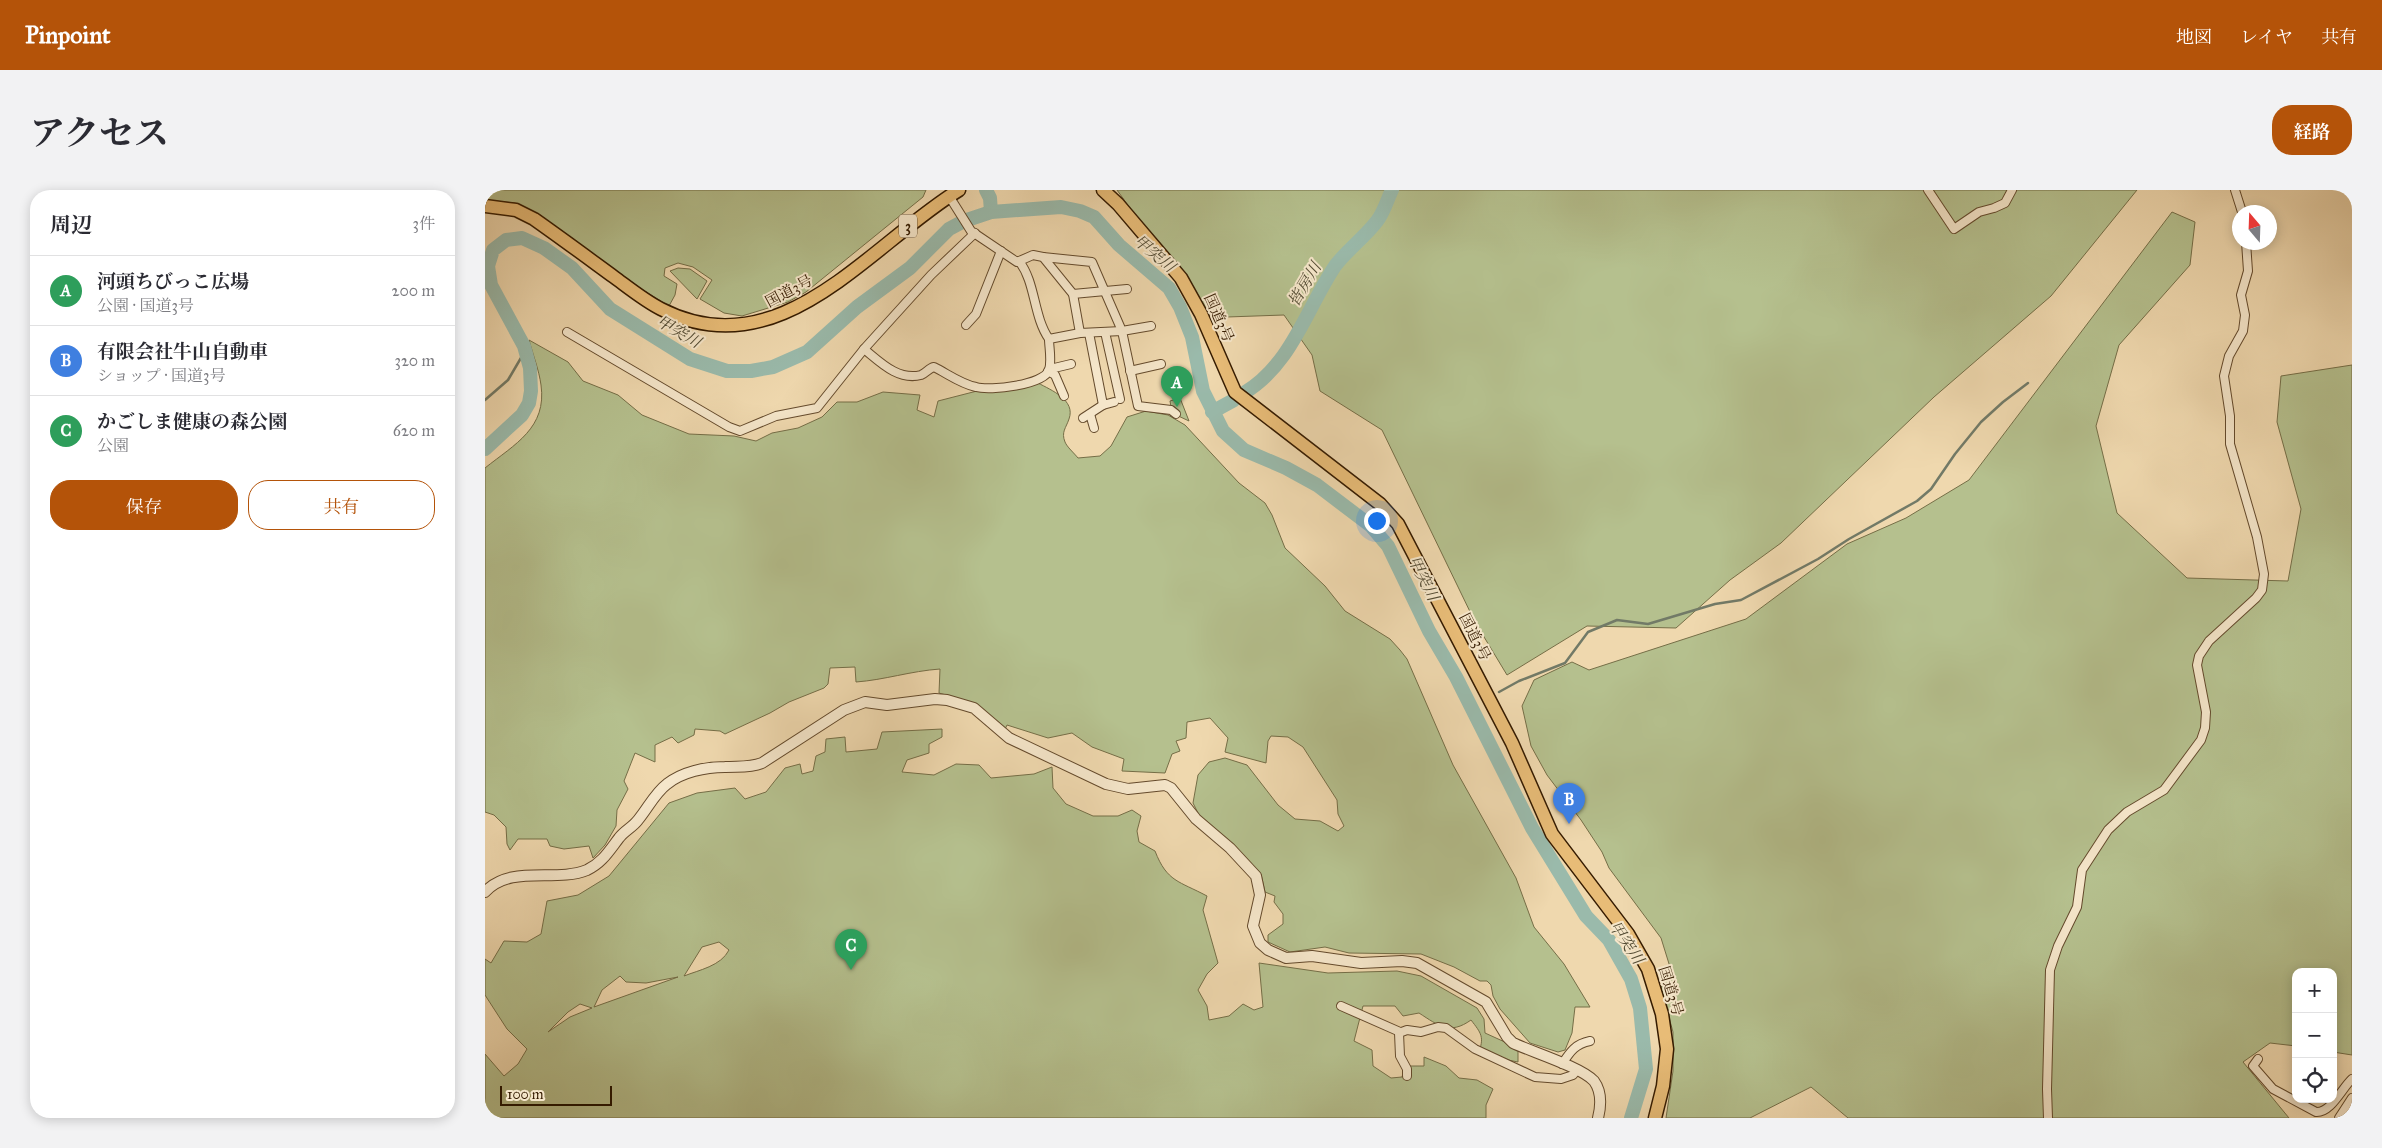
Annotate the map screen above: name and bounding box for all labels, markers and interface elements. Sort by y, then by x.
text: Pinpoint [25,20,111,50]
text: 地図 [2176,26,2212,48]
text: レイヤ [2240,26,2293,48]
text: 共有 [2321,26,2357,48]
button: 経路 [2272,105,2352,155]
text: アクセス [30,112,169,155]
north arrow [2232,205,2277,250]
text: 周辺 [50,212,92,238]
text: 3件 [413,214,435,233]
road number: 3 [899,214,917,238]
water label: 甲突川 [1130,231,1181,277]
water label: 皆房川 [1284,257,1326,310]
text: 河頭ちびっこ広場 [97,270,249,293]
street label: 国道3号 [762,271,816,311]
text: A [61,281,71,300]
text: 200 m [392,281,435,300]
street label: 国道3号 [1200,291,1238,345]
text: 公園 · 国道3号 [97,296,194,315]
water label: 甲突川 [653,311,706,353]
text: 有限会社牛山自動車 [97,340,268,363]
text: B [61,351,71,370]
text: 320 m [395,351,435,370]
text: ショップ · 国道3号 [97,366,225,385]
pin: A [1161,366,1193,407]
text: かごしま健康の森公園 [97,410,287,433]
text: C [61,421,71,440]
text: 620 m [393,421,435,440]
text: 公園 [97,436,129,455]
button: 保存 [50,480,238,530]
button: 共有 [248,480,435,530]
your location [1364,508,1390,534]
water label: 甲突川 [1404,553,1444,606]
street label: 国道3号 [1455,610,1495,664]
pin: B [1553,783,1585,824]
water label: 甲突川 [1605,917,1649,969]
pin: C [835,929,867,970]
street label: 国道3号 [1655,964,1687,1018]
map controls [2292,968,2337,1103]
button: + [2292,968,2337,1013]
button: − [2292,1013,2337,1058]
button: locate [2292,1058,2337,1103]
scale bar [500,1083,613,1106]
text: 100 m [507,1086,544,1103]

